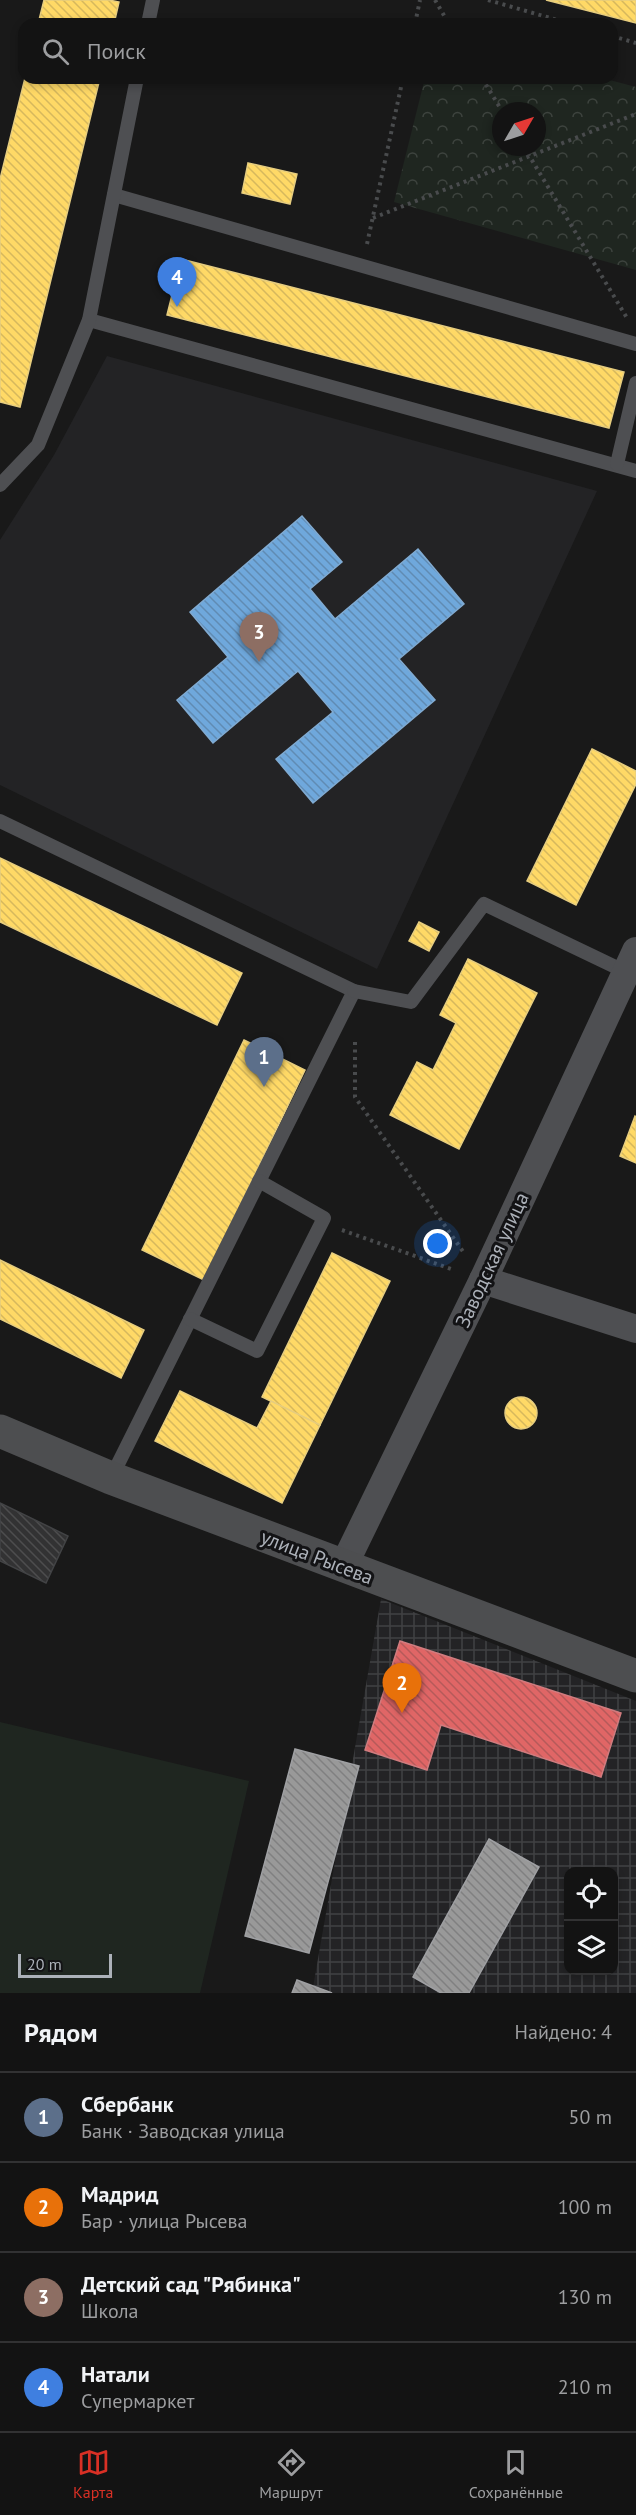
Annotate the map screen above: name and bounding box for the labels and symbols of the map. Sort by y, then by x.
north arrow [492,102,546,156]
pin: 4 [158,258,196,307]
pin: 3 [240,612,278,662]
pin: 1 [244,1038,284,1087]
street label: Заводская улица [449,1188,535,1332]
your location [423,1229,452,1258]
street label: улица Рысева [257,1524,377,1590]
pin: 2 [382,1664,422,1713]
scale bar [18,1951,112,1978]

